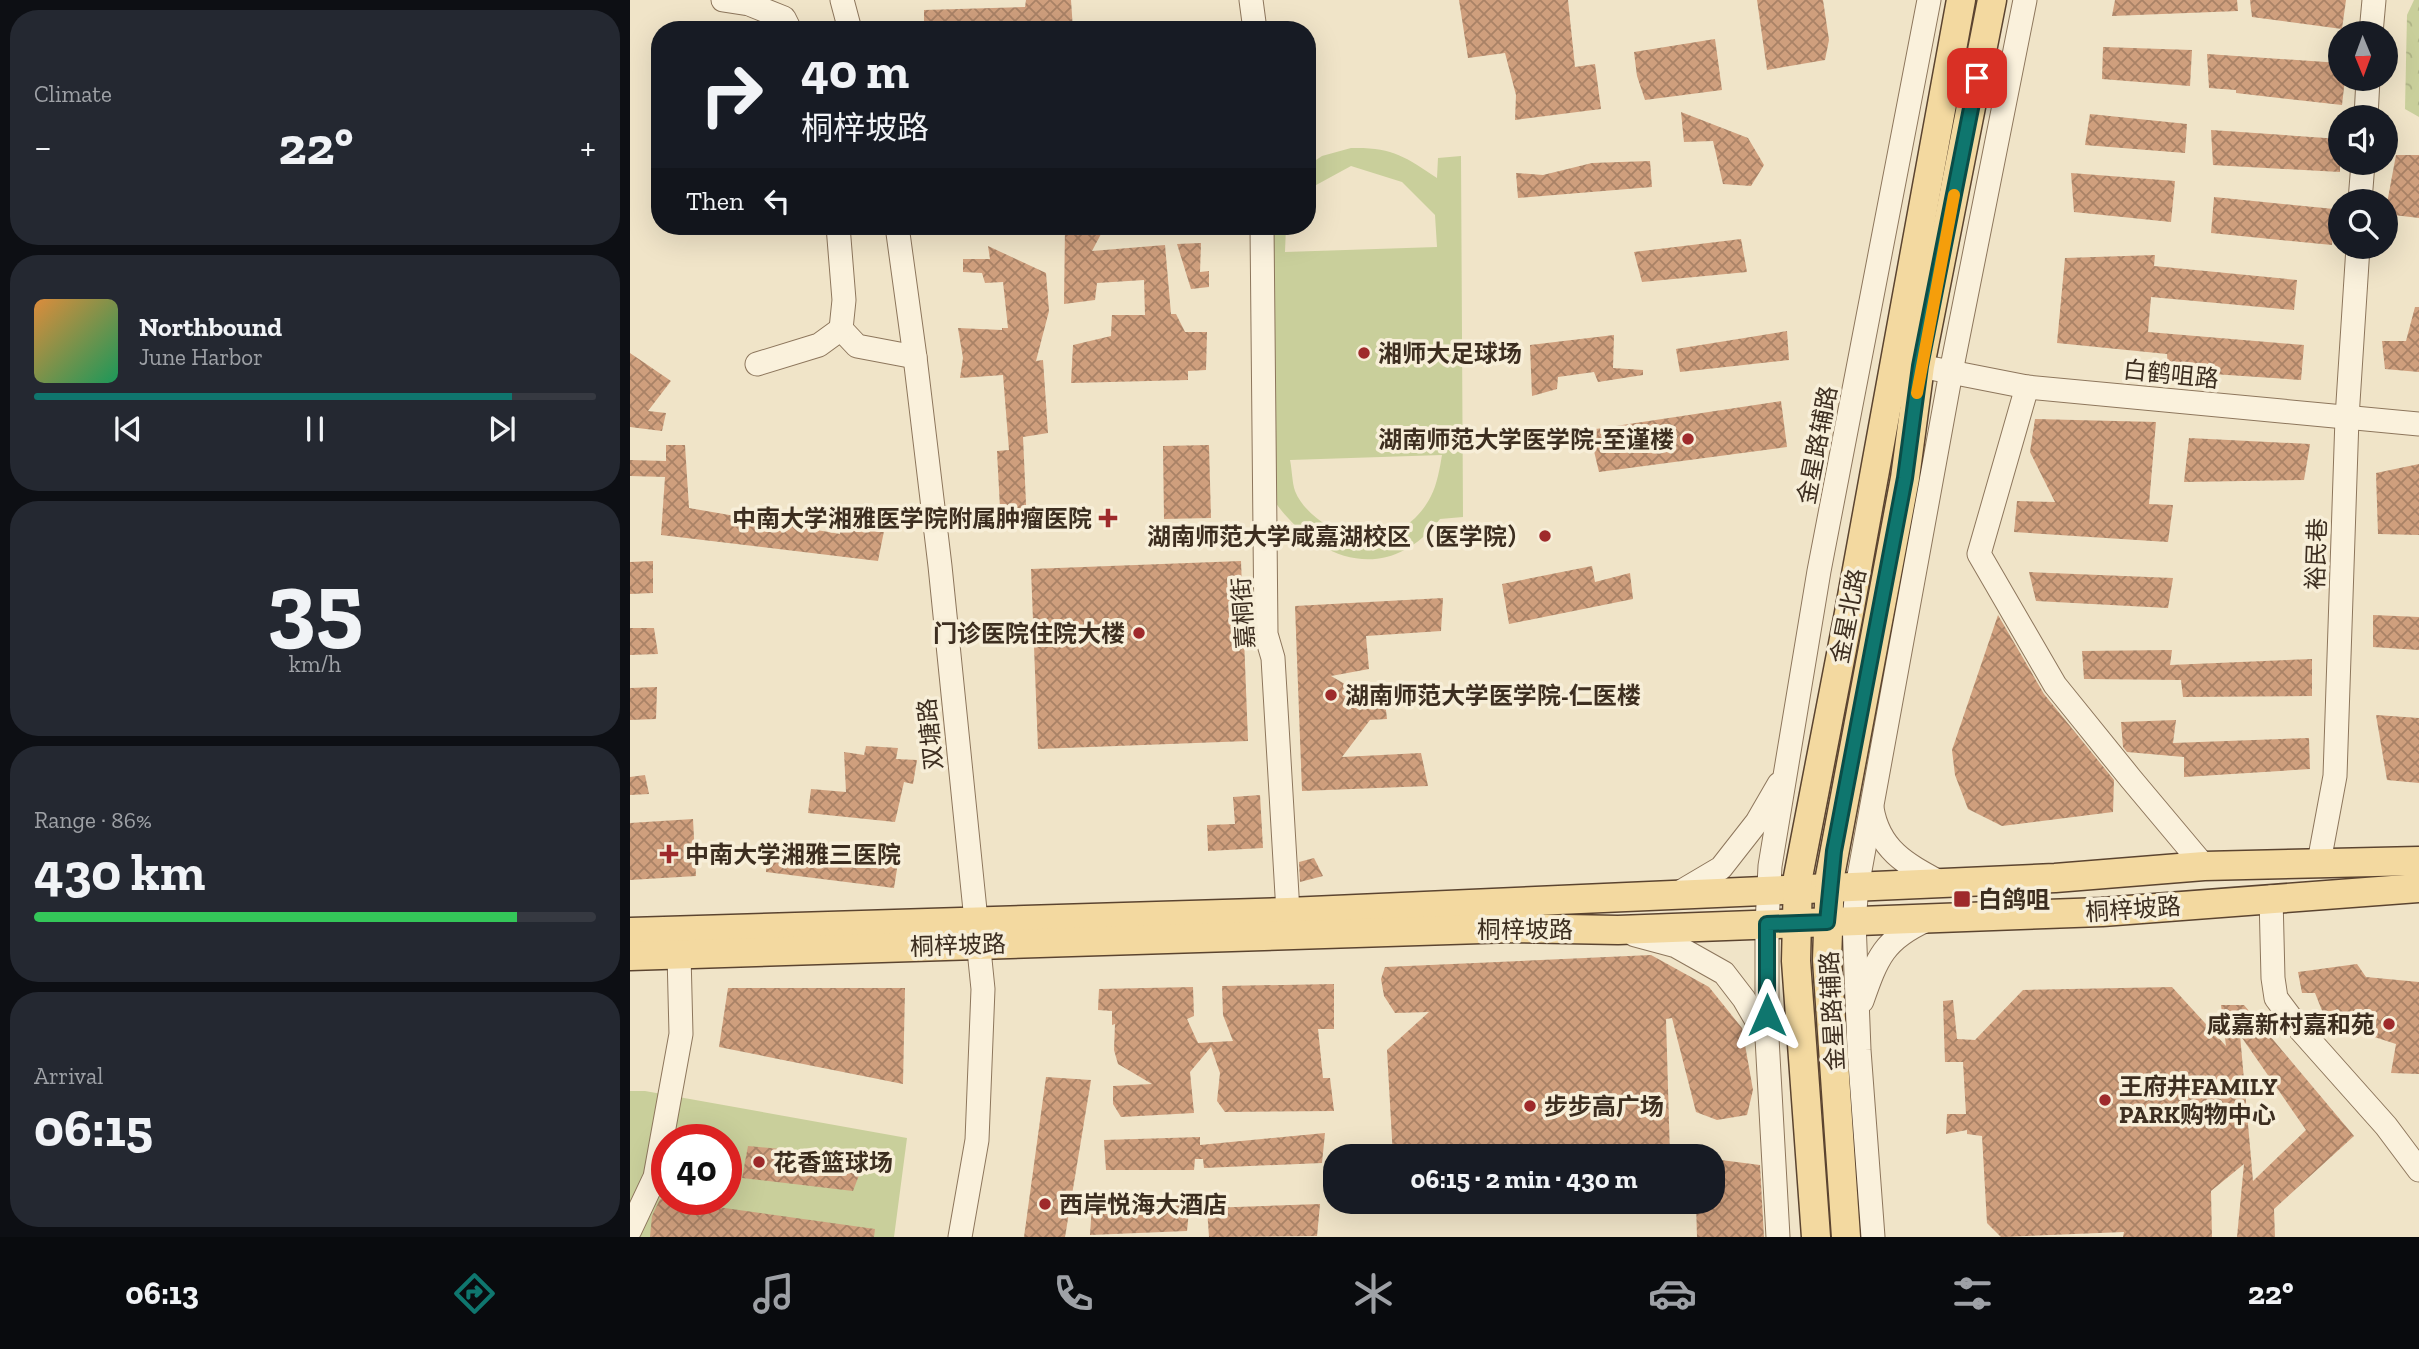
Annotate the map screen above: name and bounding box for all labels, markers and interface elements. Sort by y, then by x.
north arrow [2328,21,2398,91]
map controls [2328,21,2398,259]
text: 40 m [801,42,909,101]
pin [1947,48,2007,108]
icon: right [686,49,777,140]
icon: arrive [1958,59,1996,97]
text: Climate [34,80,112,108]
button: sound [2328,105,2398,175]
text: 桐梓坡路 [801,109,929,147]
text: 22° [279,115,353,177]
text: − [34,124,52,170]
text: + [580,124,596,170]
icon: left [758,182,796,220]
text: Then [686,185,744,217]
button: search [2328,189,2398,259]
text: Northbound [139,311,282,343]
place label: 湘师大足球场 [1378,339,1522,368]
text: June Harbor [139,343,263,371]
marker: 湘师大足球场 [1356,345,1372,361]
street label: 白鹤咀路 [2122,355,2220,393]
street label: 金星路辅路 [1791,383,1843,507]
icon: previous [109,410,147,448]
icon: pause [296,410,334,448]
icon: next [483,410,521,448]
place label: 湖南师范大学医学院-至谨楼 [1378,425,1674,454]
marker: 湖南师范大学医学院-至谨楼 [1680,431,1696,447]
place label: 中南大学湘雅医学院附属肿瘤医院 [732,504,1092,533]
marker: 中南大学湘雅医学院附属肿瘤医院 [1098,508,1118,528]
street label: 裕民巷 [2300,518,2332,590]
place label: 湖南师范大学咸嘉湖校区（医学院） [1147,522,1531,551]
marker: 湖南师范大学咸嘉湖校区（医学院） [1537,528,1553,544]
text: 35 [267,550,363,659]
street label: 金星北路 [1825,566,1871,666]
street label: 嘉桐街 [1226,576,1260,650]
place label: 门诊医院住院大楼 [933,619,1125,648]
marker: 门诊医院住院大楼 [1131,625,1147,641]
text: km/h [289,650,341,678]
place label: 湖南师范大学医学院-仁医楼 [1345,681,1641,710]
marker: 湖南师范大学医学院-仁医楼 [1323,687,1339,703]
street label: 双塘路 [912,697,948,771]
text: Range · 86% [34,806,152,834]
place label: 中南大学湘雅三医院 [685,840,901,869]
text: 430 km [34,841,205,903]
marker: 中南大学湘雅三医院 [659,844,679,864]
place label: 白鸽咀 [1978,885,2050,914]
marker: 白鸽咀 [1952,889,1972,909]
street label: 桐梓坡路 [2084,891,2182,927]
street label: 桐梓坡路 [1477,915,1573,944]
street label: 桐梓坡路 [910,929,1006,961]
street label: 金星路辅路 [1814,950,1850,1072]
position arrow [1730,978,1804,1052]
place label: 咸嘉新村嘉和苑 [2207,1010,2375,1039]
marker: 咸嘉新村嘉和苑 [2381,1016,2397,1032]
text: Arrival [34,1062,103,1090]
place label: 王府井FAMILY PARK购物中心 [2119,1072,2278,1129]
place label: 步步高广场 [1544,1092,1664,1121]
marker: 王府井FAMILY PARK购物中心 [2097,1092,2113,1108]
text: 06:15 [34,1097,153,1159]
marker: 步步高广场 [1522,1098,1538,1114]
speed limit sign: 40 [651,1124,742,1215]
place label: 花香篮球场 [773,1148,893,1177]
marker: 花香篮球场 [751,1154,767,1170]
text: 06:15 · 2 min · 430 m [1411,1163,1637,1195]
place label: 西岸悦海大酒店 [1059,1190,1227,1219]
marker: 西岸悦海大酒店 [1037,1196,1053,1212]
icon: directions [450,1269,499,1318]
icon: music [749,1269,798,1318]
icon: phone [1049,1269,1098,1318]
icon: climate [1349,1269,1398,1318]
icon: car [1648,1269,1697,1318]
icon: filters [1948,1269,1997,1318]
text: 06:13 [125,1274,199,1312]
text: 22° [2248,1274,2294,1312]

